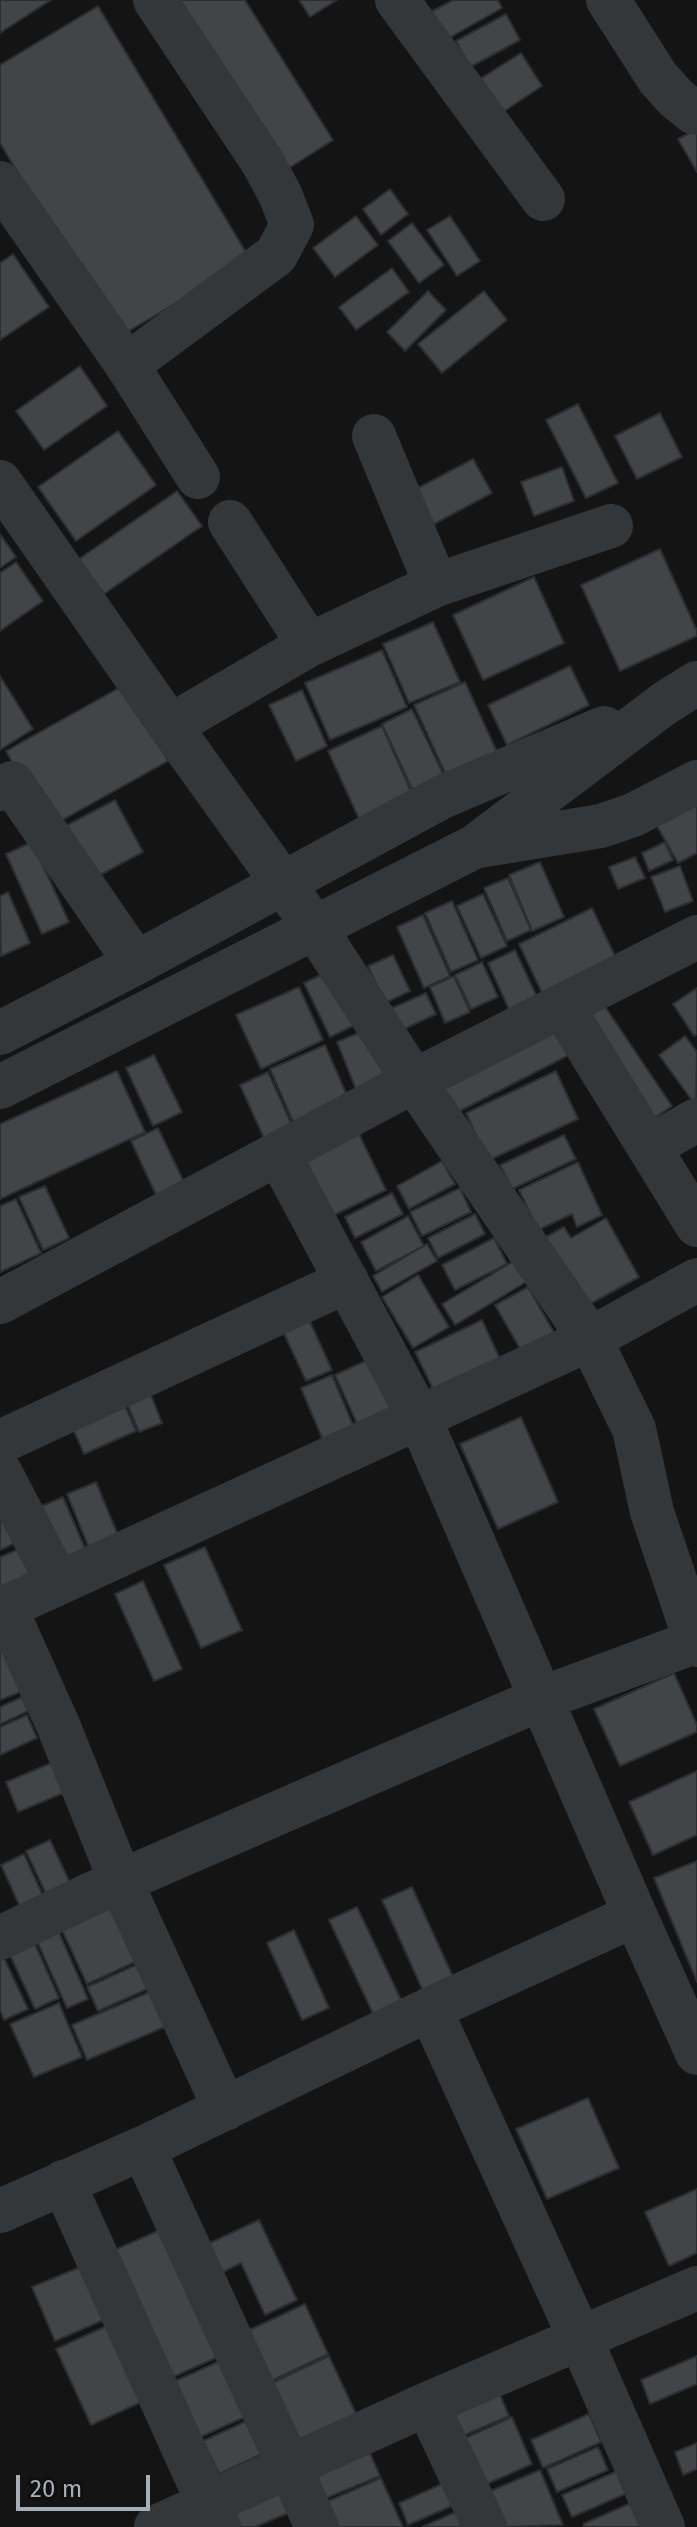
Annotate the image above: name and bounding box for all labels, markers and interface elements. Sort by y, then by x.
scale bar [20,2459,154,2509]
text: 20 m [30,2475,82,2503]

